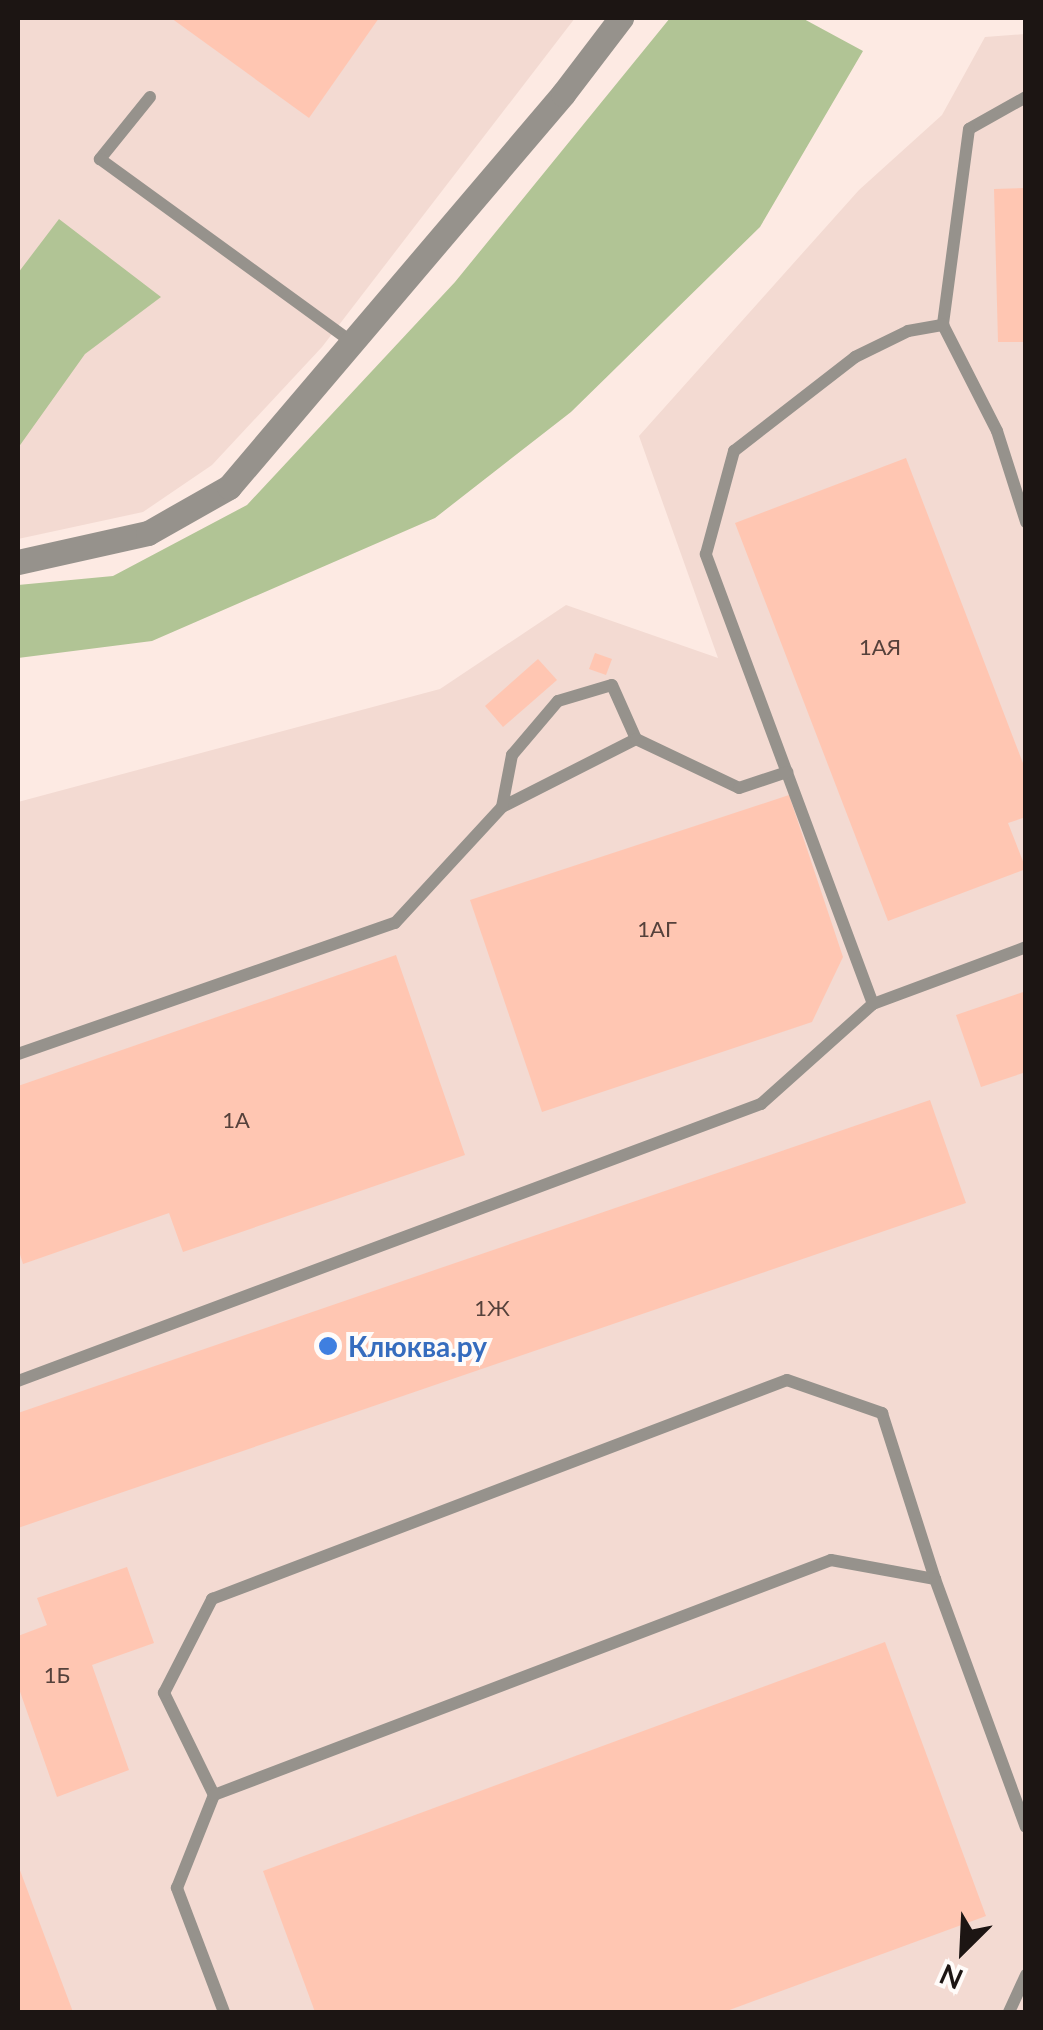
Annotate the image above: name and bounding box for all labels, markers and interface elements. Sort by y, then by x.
house number: 1АЯ [859,634,901,660]
house number: 1АГ [637,916,677,942]
house number: 1А [222,1107,250,1133]
house number: 1Ж [474,1295,510,1321]
place label: Клюква.ру [348,1329,487,1363]
marker: Клюква.ру [317,1335,339,1357]
house number: 1Б [44,1662,70,1688]
north arrow [913,1900,1013,2000]
text: N [934,1957,968,1997]

